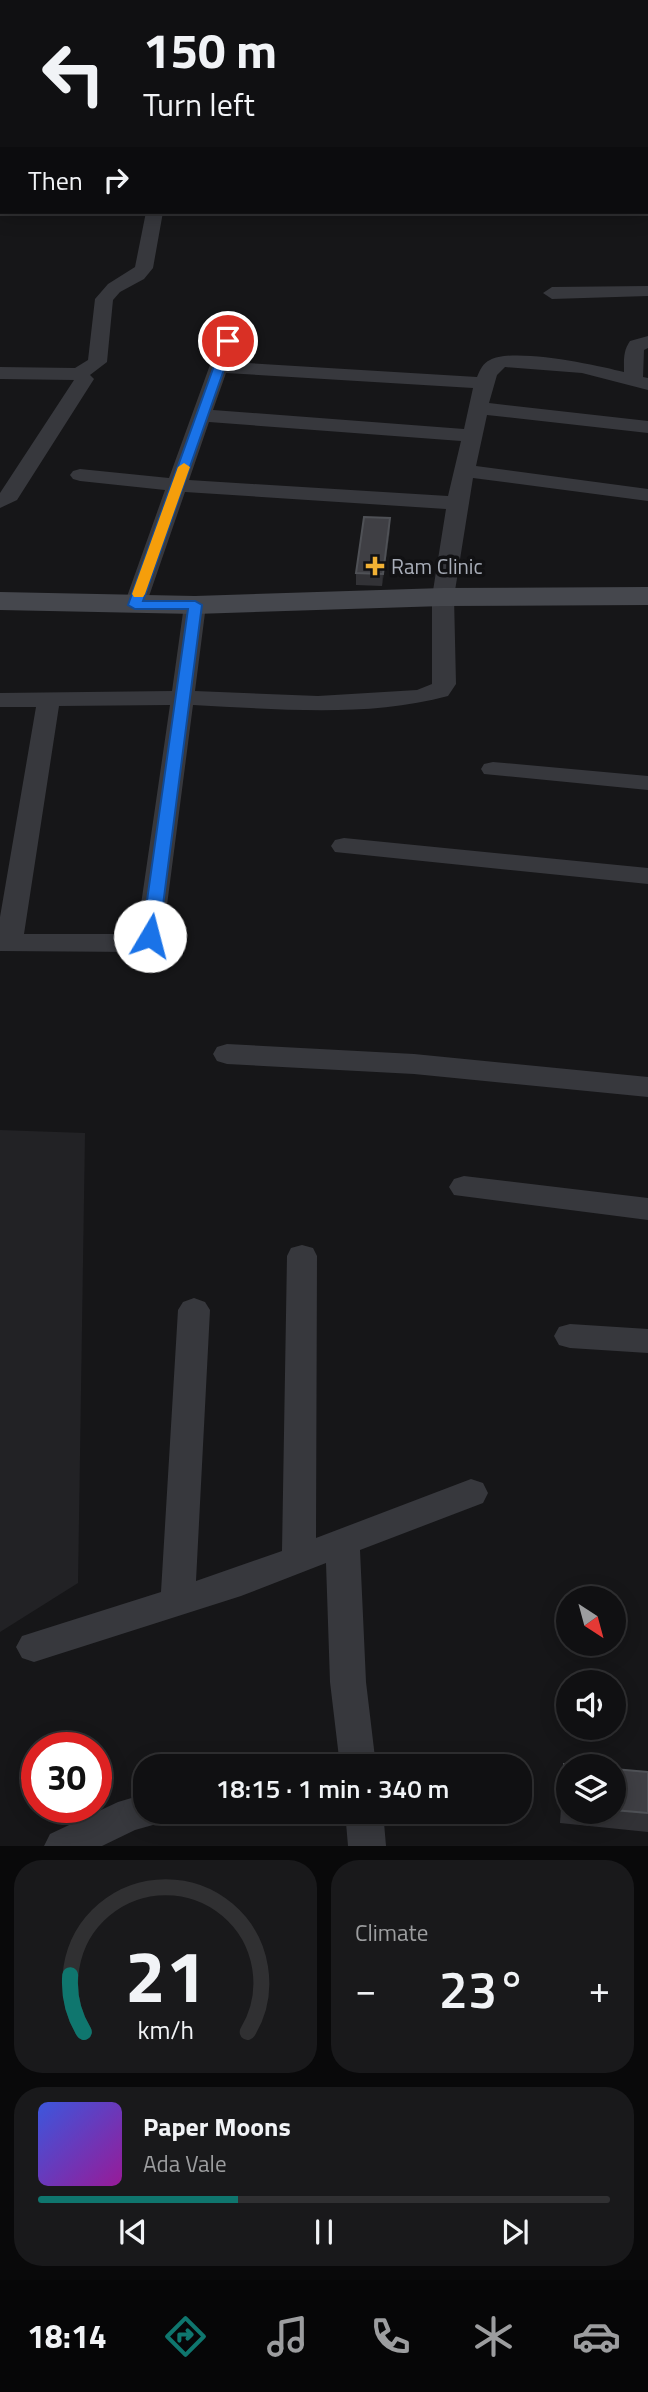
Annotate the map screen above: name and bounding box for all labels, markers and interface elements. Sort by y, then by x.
text: 150 m [143,12,277,87]
icon: left [28,28,119,119]
text: Turn left [143,80,255,128]
text: Then [28,161,83,200]
icon: right [97,161,135,199]
pin [198,311,258,371]
icon: arrive [209,322,247,360]
place label: Ram Clinic [391,550,483,582]
marker: Ram Clinic [365,556,385,576]
position arrow [113,899,187,973]
north arrow [556,1586,626,1656]
map controls [556,1586,626,1824]
button: sound [556,1670,626,1740]
speed limit sign: 30 [21,1732,112,1823]
button: layers [556,1754,626,1824]
text: 18:15 · 1 min · 340 m [216,1769,449,1808]
text: Climate [355,1915,428,1950]
text: 21 [125,1921,206,2031]
text: 23° [439,1949,526,2028]
text: − [355,1960,376,2018]
text: + [589,1960,610,2018]
text: km/h [137,2011,194,2049]
text: Paper Moons [143,2107,291,2146]
text: Ada Vale [143,2146,227,2181]
icon: previous [114,2213,152,2251]
icon: pause [305,2213,343,2251]
icon: next [496,2213,534,2251]
text: 18:14 [27,2312,107,2360]
icon: directions [161,2312,210,2361]
icon: music [263,2312,312,2361]
icon: phone [366,2312,415,2361]
icon: climate [469,2312,518,2361]
icon: car [572,2312,621,2361]

